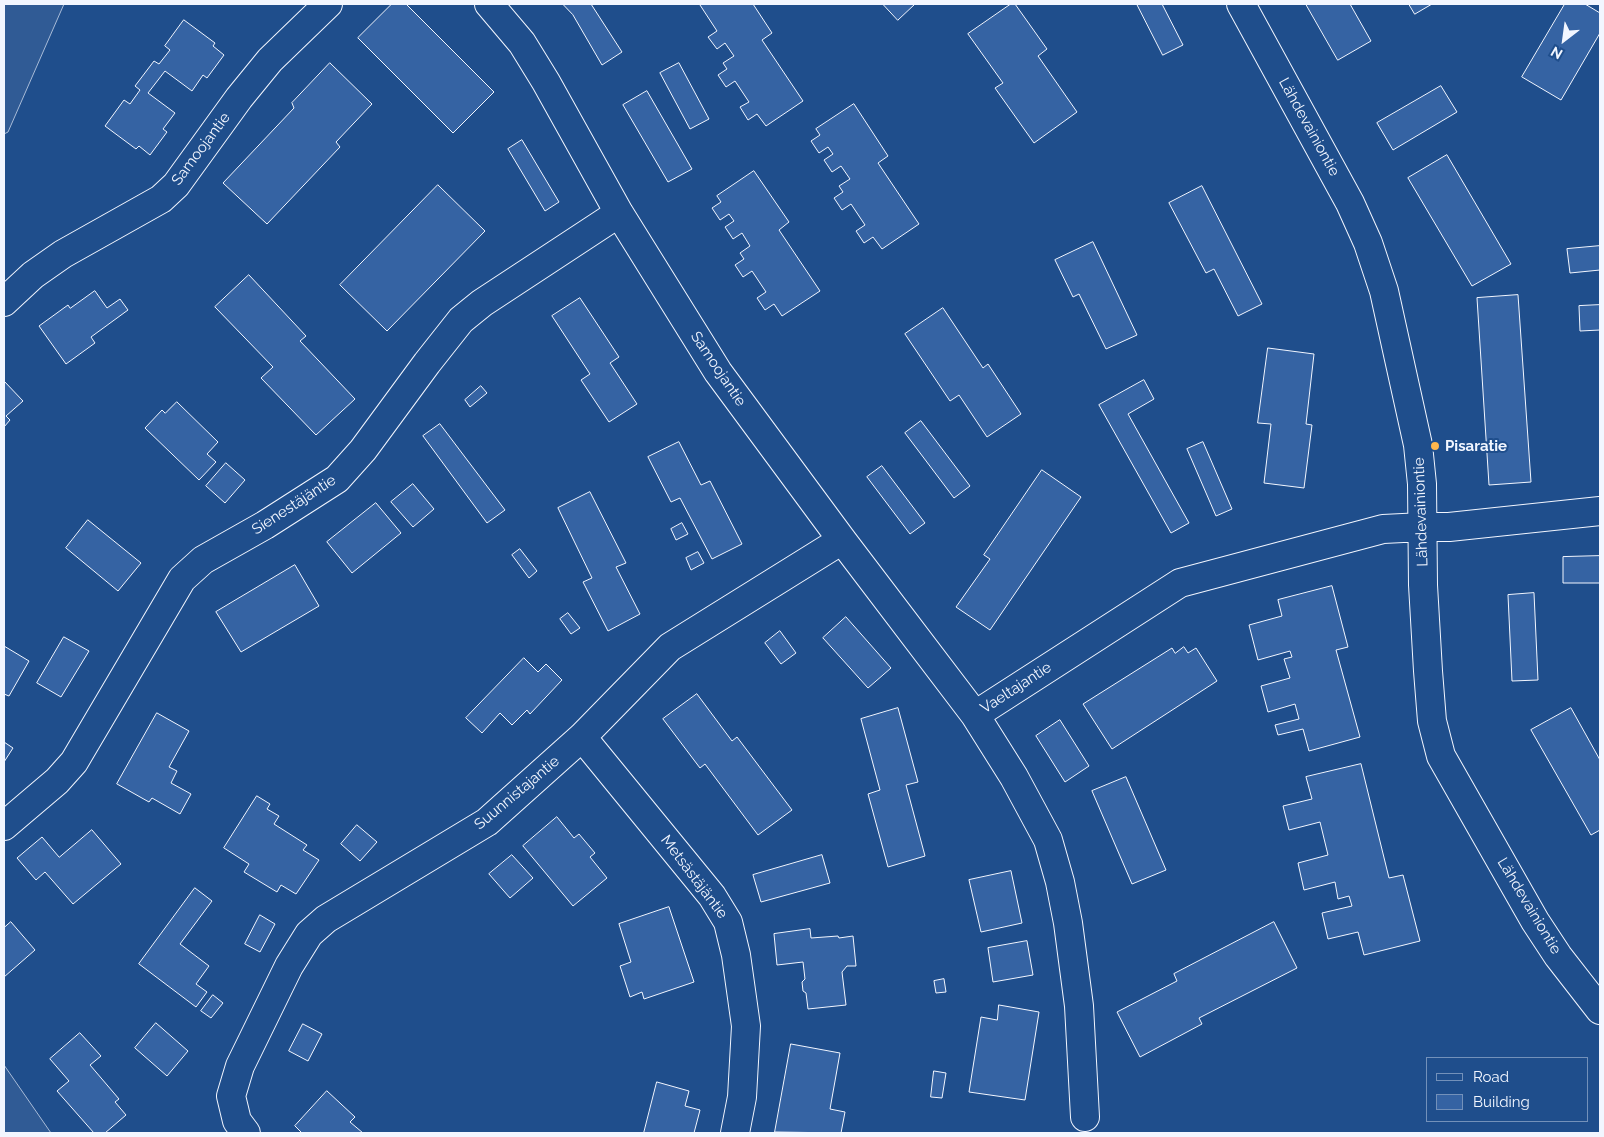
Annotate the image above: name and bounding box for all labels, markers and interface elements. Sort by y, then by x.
north arrow [1539,15,1589,65]
text: N [1548,43,1565,63]
street label: Lähdevainiontie [1275,75,1343,179]
street label: Samoojantie [168,109,234,189]
street label: Samoojantie [686,328,750,410]
place label: Pisaratie [1445,437,1507,455]
marker: Pisaratie [1429,440,1441,452]
street label: Lähdevainiontie [1410,457,1432,567]
street label: Sienestäjäntie [249,471,339,539]
street label: Vaeltajantie [977,658,1055,718]
street label: Suunnistajantie [471,752,563,834]
street label: Metsästäjäntie [657,832,731,922]
street label: Lähdevainiontie [1493,854,1565,958]
legend [1426,1057,1589,1122]
text: Road [1473,1068,1509,1086]
text: Building [1473,1093,1530,1111]

